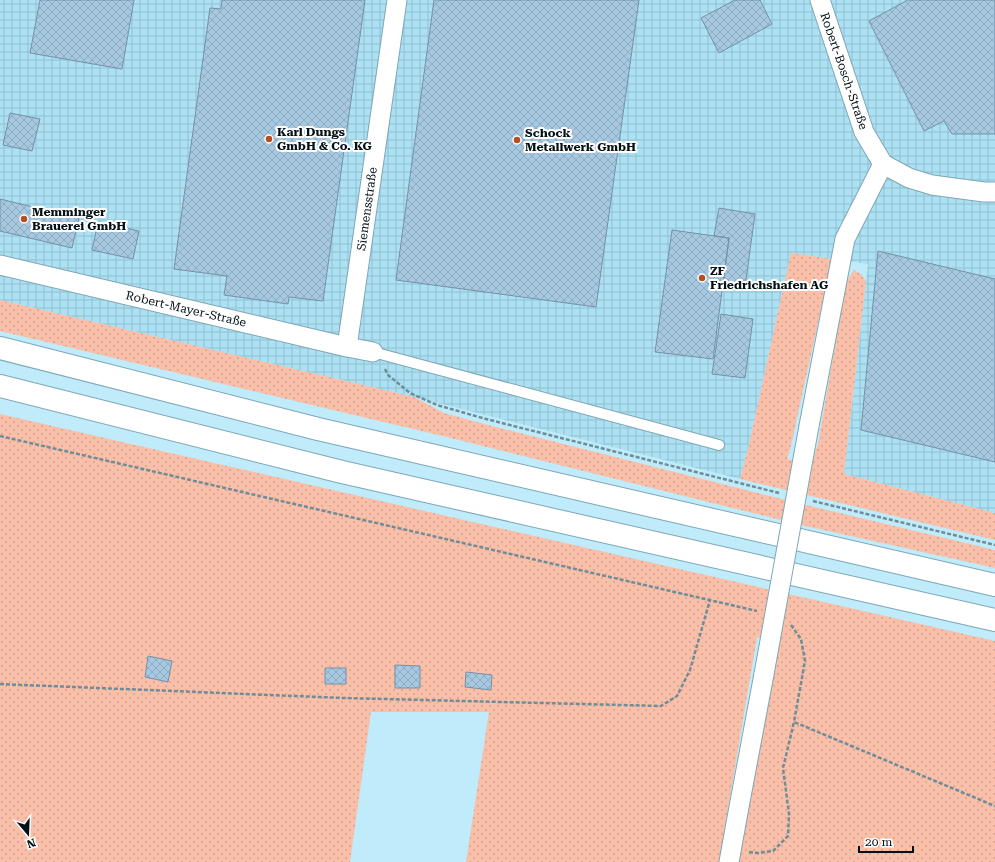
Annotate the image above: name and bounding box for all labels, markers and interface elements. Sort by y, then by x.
street label: Robert-Bosch-Straße [817,11,871,132]
place label: Karl Dungs GmbH & Co. KG [277,125,373,153]
place label: Schock Metallwerk GmbH [525,126,636,154]
marker: Karl Dungs GmbH & Co. KG [264,134,274,144]
marker: Schock Metallwerk GmbH [512,135,522,145]
street label: Siemensstraße [354,166,380,252]
place label: Memminger Brauerei GmbH [32,205,126,233]
marker: Memminger Brauerei GmbH [19,214,29,224]
place label: ZF Friedrichshafen AG [710,264,829,292]
marker: ZF Friedrichshafen AG [697,273,707,283]
street label: Robert-Mayer-Straße [124,288,248,330]
north arrow [8,814,48,854]
scale bar [859,828,913,854]
text: N [24,835,37,851]
text: 20 m [865,835,892,849]

